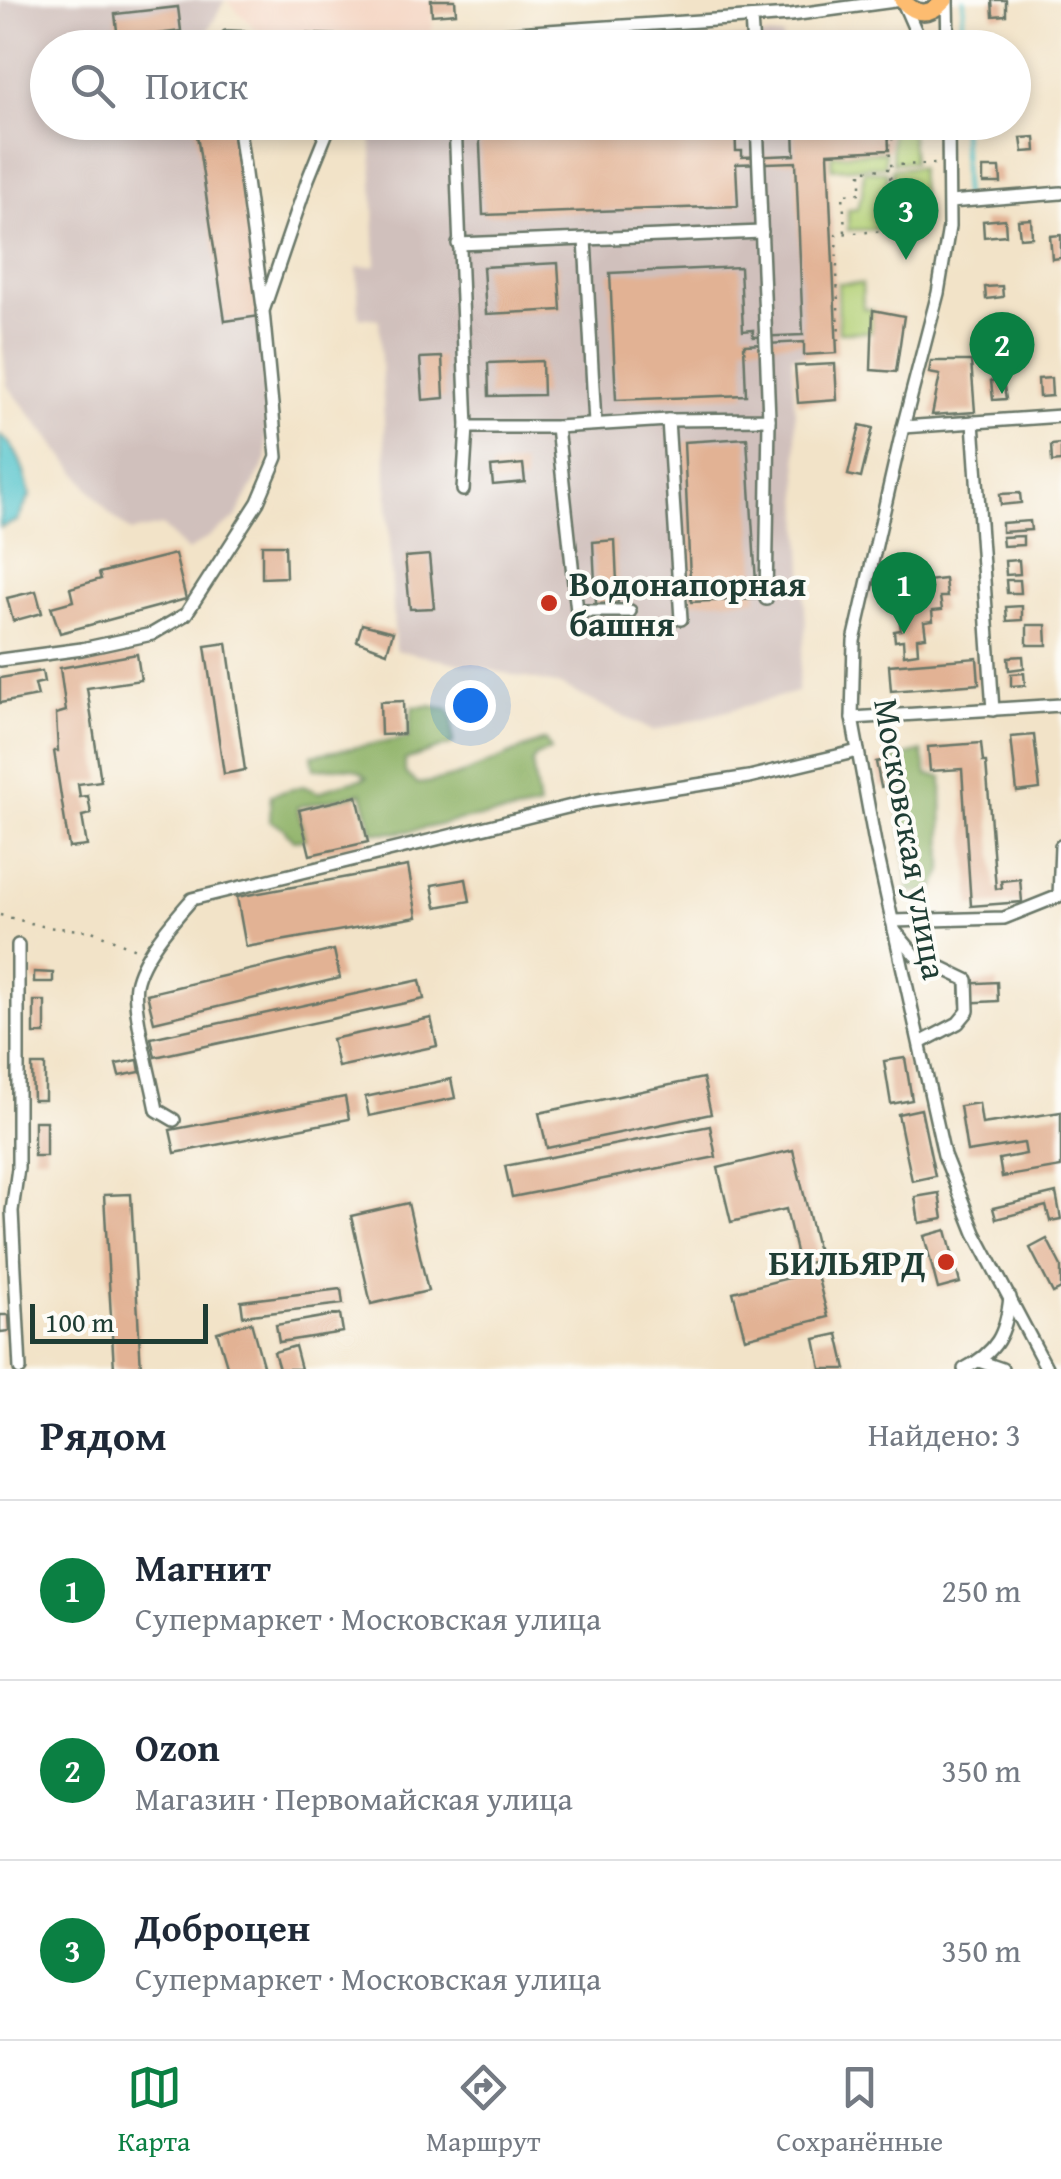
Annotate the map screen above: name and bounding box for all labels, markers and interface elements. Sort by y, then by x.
search box [30,30,1031,140]
text: Поиск [145,57,248,113]
icon: search [65,58,120,113]
pin: 3 [874,178,938,260]
pin: 2 [970,312,1034,394]
pin: 1 [872,552,936,634]
place label: Водонапорная башня [569,558,806,649]
marker: Водонапорная башня [538,592,560,614]
your location [445,680,496,731]
street label: Московская улица [861,694,961,984]
place label: БИЛЬЯРД [769,1237,926,1288]
marker: БИЛЬЯРД [935,1251,957,1273]
scale bar [30,1299,208,1344]
text: 100 m [45,1301,114,1342]
text: Рядом [40,1404,167,1465]
text: Найдено: 3 [868,1411,1021,1458]
text: Магнит [135,1539,271,1595]
text: 1 [64,1567,81,1614]
text: 250 m [942,1567,1021,1614]
text: Супермаркет · Московская улица [135,1595,601,1642]
text: Ozon [135,1719,220,1775]
text: 2 [64,1747,81,1794]
text: 350 m [942,1747,1021,1794]
text: Магазин · Первомайская улица [135,1775,573,1822]
text: Доброцен [135,1899,310,1955]
text: 3 [64,1927,81,1974]
text: 350 m [942,1927,1021,1974]
text: Супермаркет · Московская улица [135,1955,601,2002]
tab: Карта [118,2060,190,2161]
tab: Маршрут [426,2060,541,2161]
tab: Сохранённые [776,2060,943,2161]

